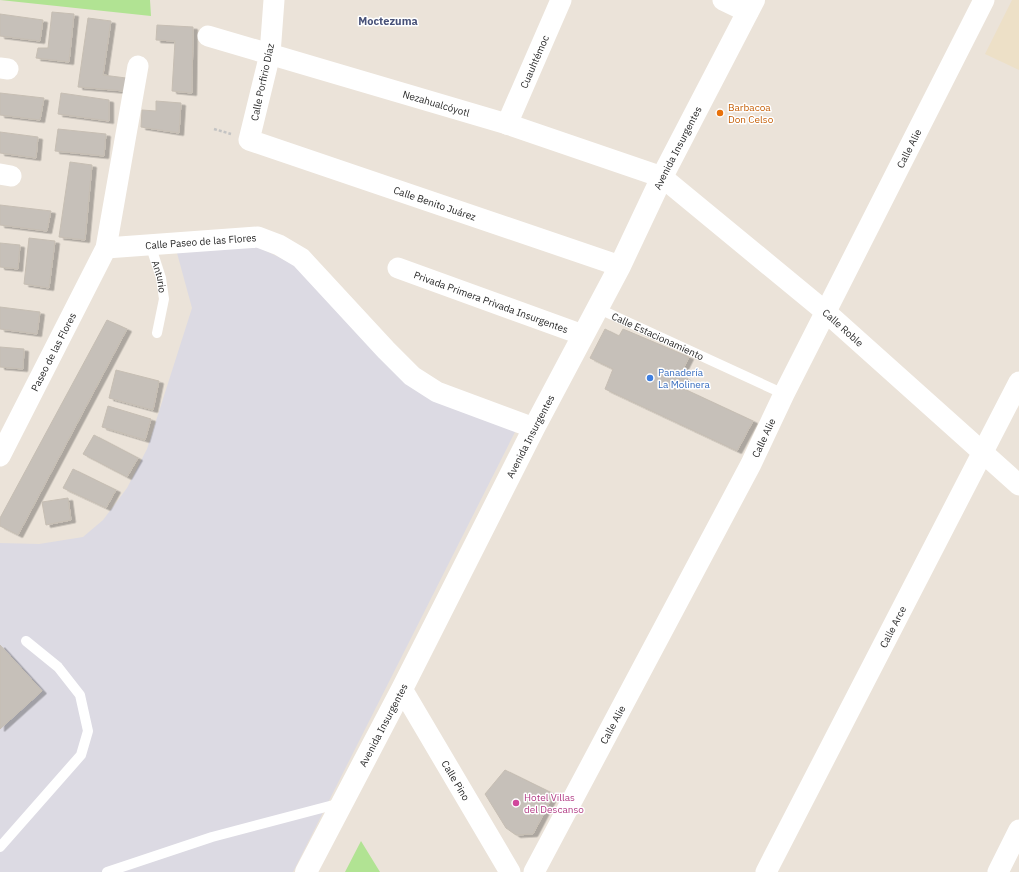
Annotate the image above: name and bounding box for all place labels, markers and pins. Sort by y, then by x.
place label: Barbacoa Don Celso [728,101,774,126]
marker: Barbacoa Don Celso [715,108,725,118]
place label: Panadería La Molinera [658,366,710,391]
marker: Panadería La Molinera [645,373,655,383]
place label: Hotel Villas del Descanso [524,791,584,816]
marker: Hotel Villas del Descanso [511,798,521,808]

